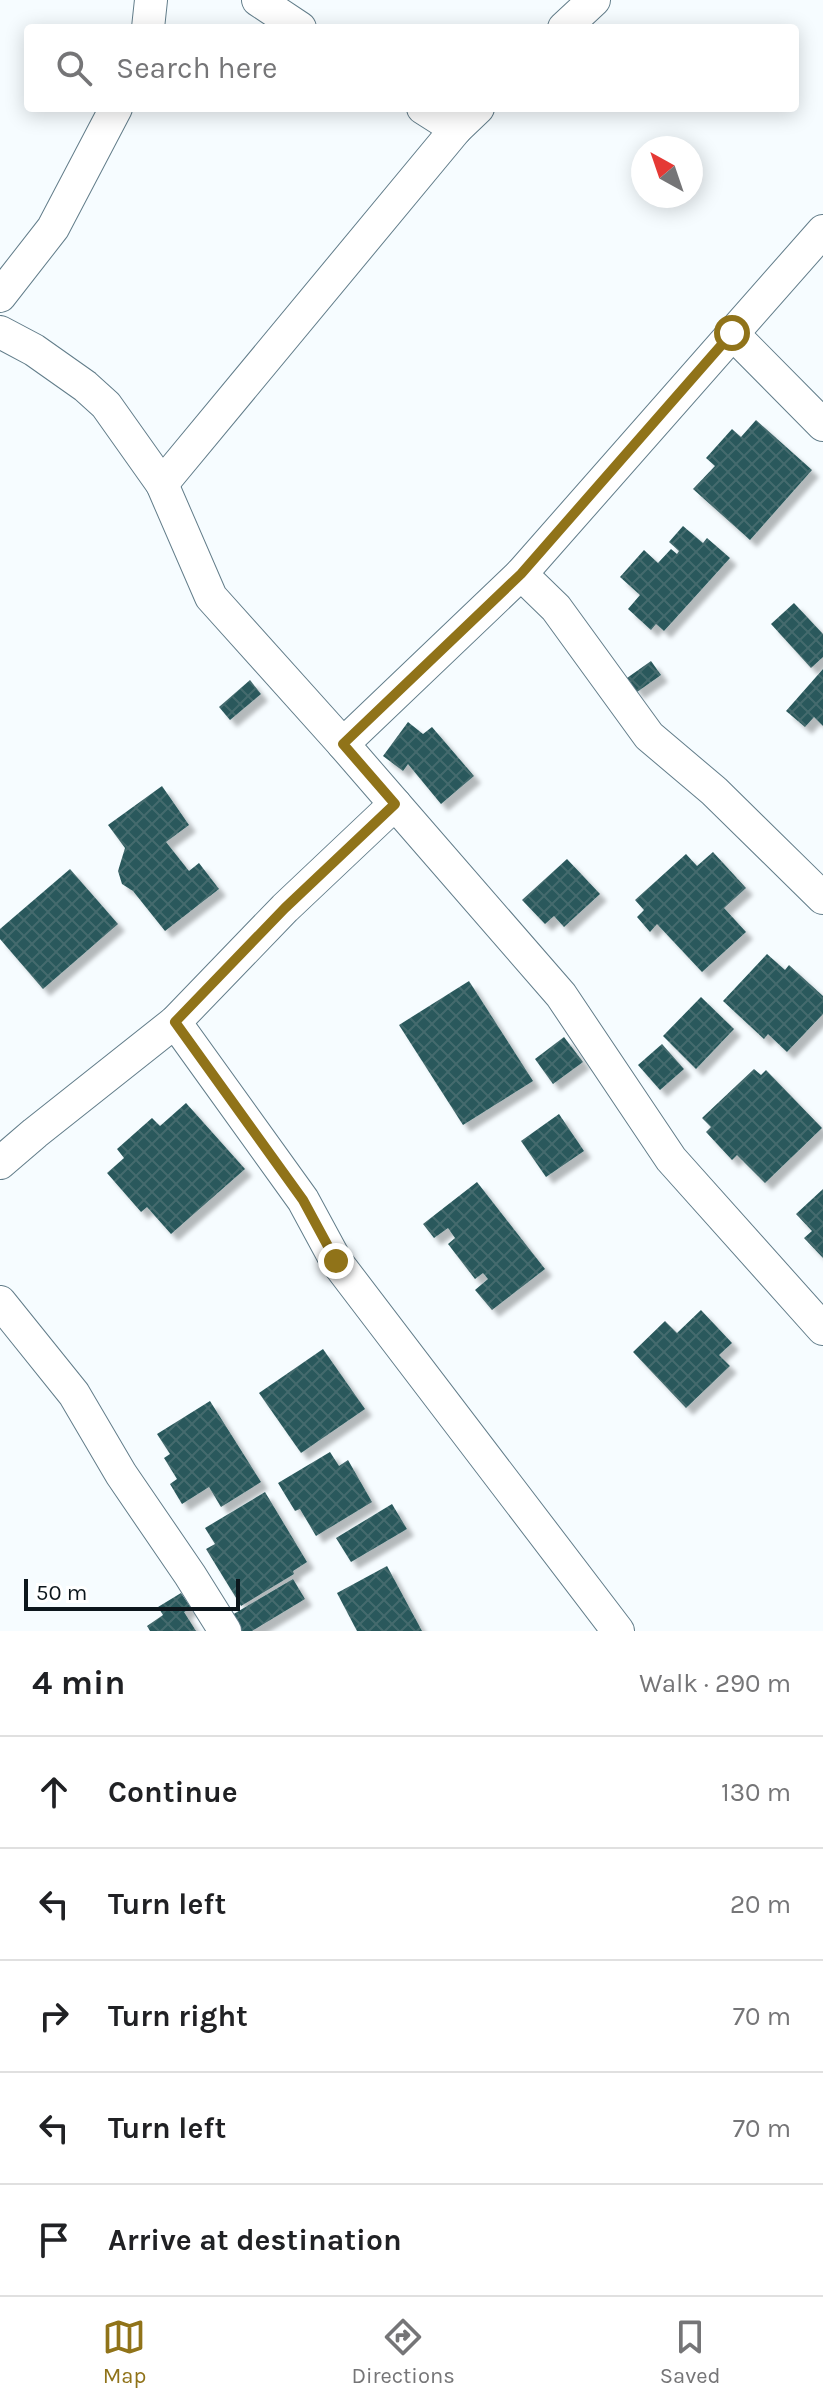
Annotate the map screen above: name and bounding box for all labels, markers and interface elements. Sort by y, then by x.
search box [24,24,799,112]
icon: search [52,46,96,90]
text: Search here [116,50,277,86]
north arrow [631,136,703,208]
route start [714,315,750,351]
route end [318,1243,354,1279]
scale bar [24,1575,240,1611]
text: 50 m [36,1580,87,1606]
text: 4 min [32,1663,125,1703]
text: Walk · 290 m [639,1668,791,1699]
icon: ahead [32,1770,76,1814]
text: Continue [108,1774,238,1810]
text: 130 m [721,1777,791,1808]
icon: left [32,1882,76,1926]
text: Turn left [108,1886,226,1922]
text: 20 m [730,1889,791,1920]
icon: right [32,1994,76,2038]
text: Turn right [108,1998,248,2034]
text: 70 m [733,2001,791,2032]
icon: left [32,2106,76,2150]
text: Turn left [108,2110,226,2146]
text: 70 m [733,2113,791,2144]
icon: arrive [32,2218,76,2262]
text: Arrive at destination [108,2222,402,2258]
tab: Map [102,2315,146,2389]
tab: Directions [351,2315,455,2389]
tab: Saved [660,2315,721,2389]

